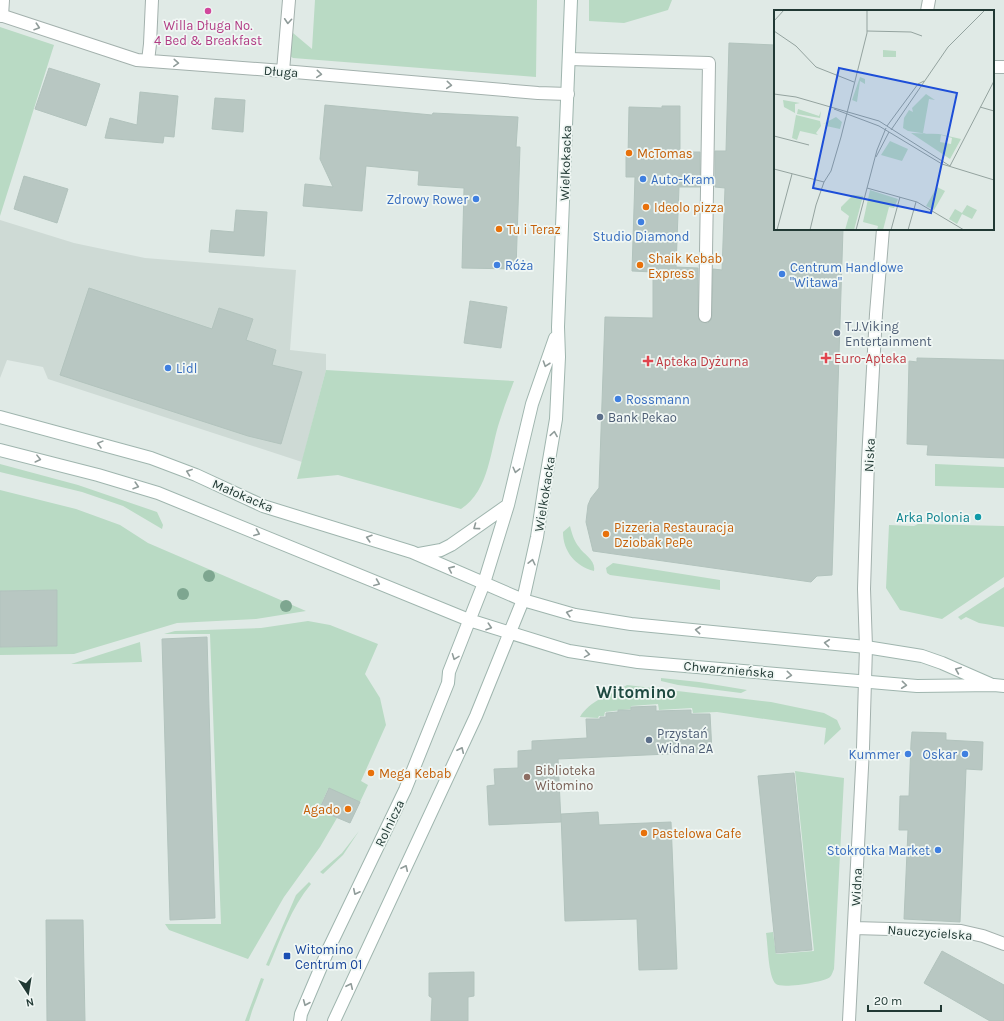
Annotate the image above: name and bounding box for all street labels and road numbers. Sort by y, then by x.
street label: Długa [263,63,299,80]
street label: Wielkokacka [557,125,574,201]
street label: Niska [861,438,878,472]
street label: Wielkokacka [531,455,558,533]
street label: Małokacka [210,476,275,515]
street label: Chwarznieńska [683,658,775,681]
street label: Rolnicza [372,797,407,849]
street label: Widna [848,868,865,906]
street label: Nauczycielska [887,922,973,943]

